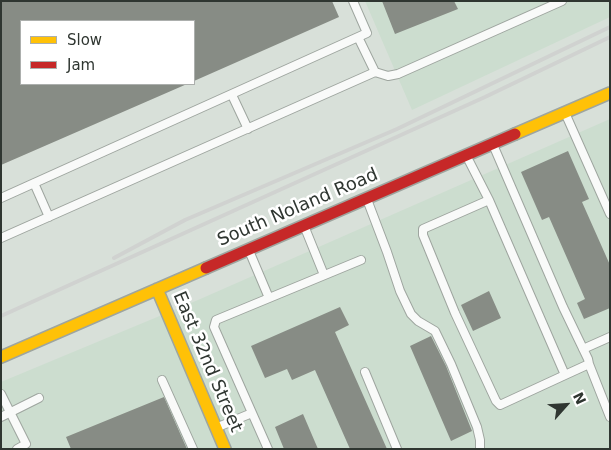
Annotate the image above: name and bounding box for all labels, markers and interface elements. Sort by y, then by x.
legend [20,20,195,85]
text: Slow [67,31,102,49]
text: Jam [67,56,95,74]
street label: South Noland Road [214,164,382,252]
street label: East 32nd Street [168,288,246,436]
north arrow [541,380,591,430]
text: N [570,390,589,407]

